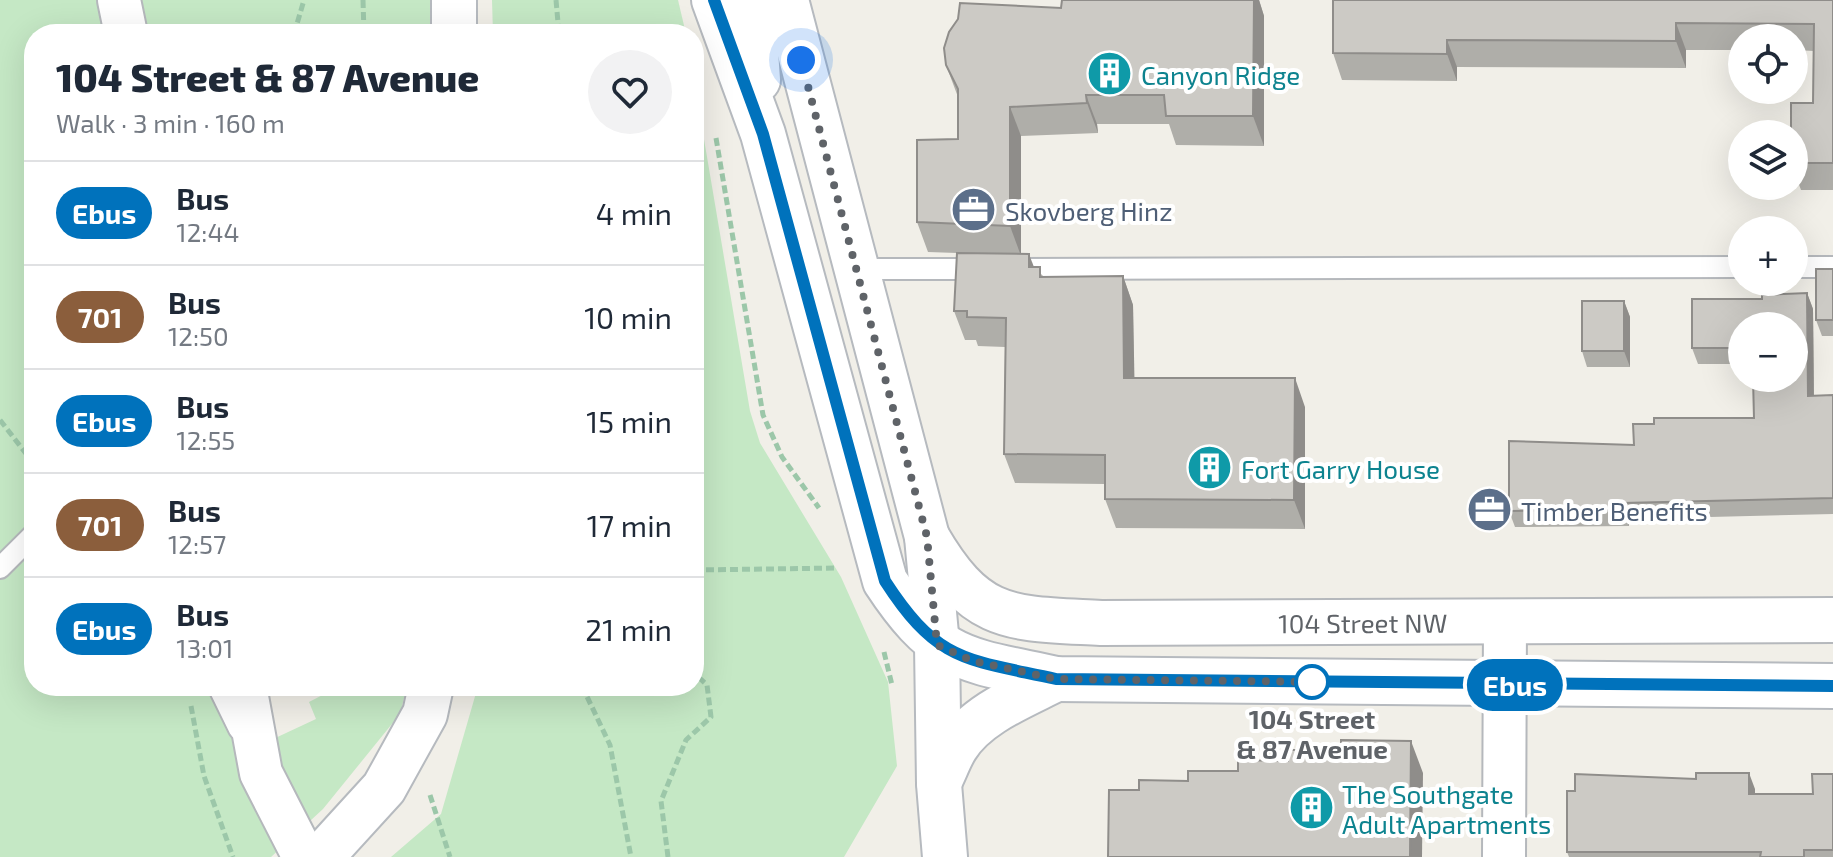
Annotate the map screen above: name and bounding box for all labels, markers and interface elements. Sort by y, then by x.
map controls [1728,24,1808,392]
button: locate [1728,24,1808,104]
your location [781,40,821,80]
button: heart [588,50,672,134]
building icon: Canyon Ridge [1086,50,1134,98]
text: 104 Street & 87 Avenue [56,54,479,100]
place label: Canyon Ridge [1141,59,1300,90]
text: Walk · 3 min · 160 m [56,107,285,138]
button: layers [1728,120,1808,200]
text: Bus [176,180,229,216]
office icon: Skovberg Hinz [950,186,998,234]
text: 4 min [596,195,672,231]
place label: Skovberg Hinz [1005,195,1172,226]
text: Ebus [72,196,136,230]
text: 12:44 [176,216,239,247]
button: + [1728,216,1808,296]
text: Bus [168,284,221,320]
text: 10 min [584,299,672,335]
text: 701 [78,300,122,334]
button: − [1728,312,1808,392]
text: 12:50 [168,320,229,351]
text: Bus [176,388,229,424]
text: 15 min [586,403,672,439]
text: Ebus [72,404,136,438]
text: 12:55 [176,424,235,455]
building icon: Fort Garry House [1186,444,1234,492]
place label: Fort Garry House [1241,453,1440,484]
office icon: Timber Benefits [1466,486,1514,534]
text: Bus [168,492,221,528]
place label: Timber Benefits [1521,495,1708,526]
text: 17 min [587,507,672,543]
text: 701 [78,508,122,542]
text: 12:57 [168,528,226,559]
text: Bus [176,596,229,632]
street label: 104 Street NW [1278,606,1447,638]
text: 21 min [585,611,672,647]
text: Ebus [72,612,136,646]
text: 13:01 [176,632,233,663]
line badge: Ebus [1459,659,1571,711]
marker: 104 Street & 87 Avenue [1295,665,1329,699]
text: Ebus [1483,668,1547,702]
place label: 104 Street & 87 Avenue [1236,703,1388,764]
place label: The Southgate Adult Apartments [1342,778,1551,839]
building icon: The Southgate Adult Apartments [1287,784,1335,832]

